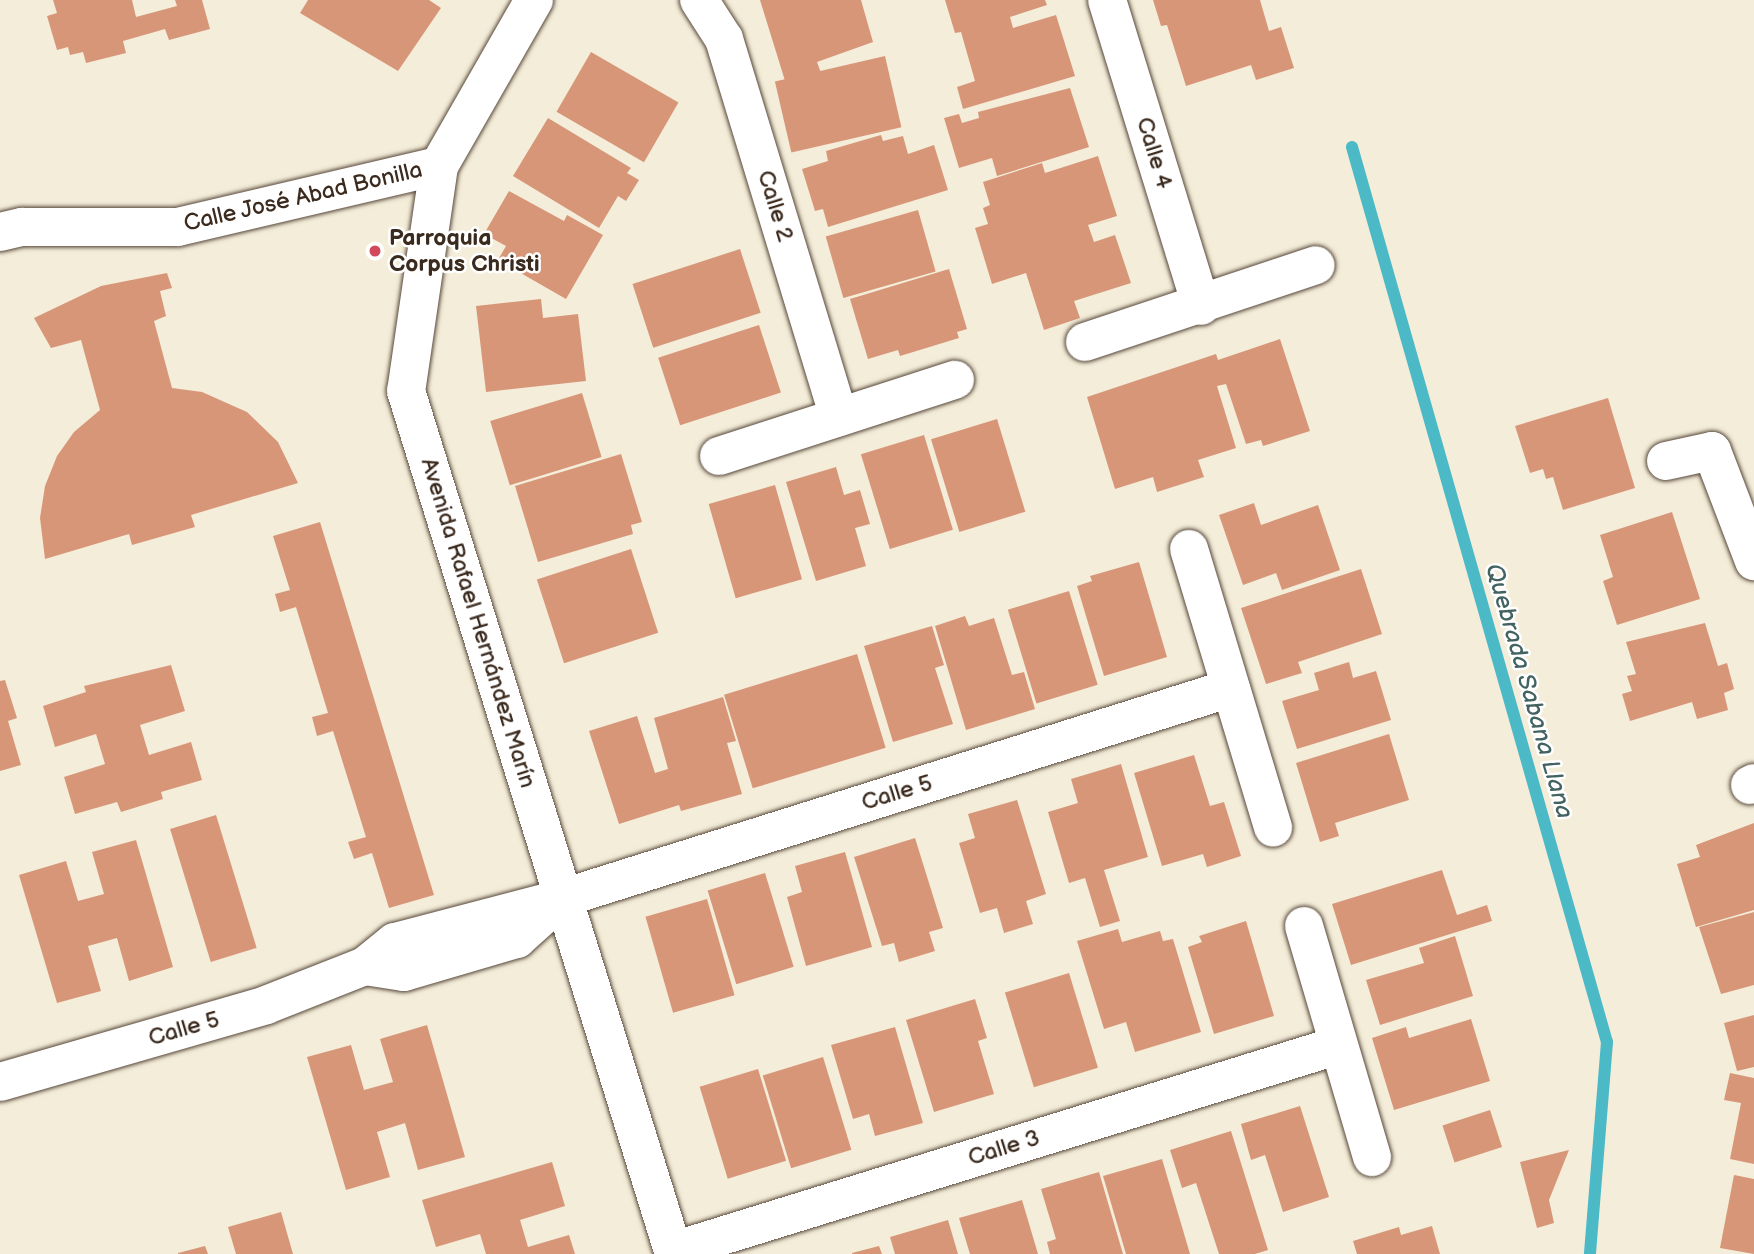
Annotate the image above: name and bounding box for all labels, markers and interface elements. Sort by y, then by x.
street label: Calle 4 [1130,114,1178,192]
street label: Calle José Abad Bonilla [181,156,425,238]
street label: Calle 2 [751,167,799,245]
place label: Parroquia Corpus Christi [389,224,540,278]
marker: Parroquia Corpus Christi [367,243,383,259]
street label: Avenida Rafael Hernández Marín [415,455,541,791]
water label: Quebrada Sabana Llana [1479,560,1579,822]
street label: Calle 5 [858,769,936,817]
street label: Calle 5 [145,1006,223,1052]
street label: Calle 3 [965,1124,1043,1172]

